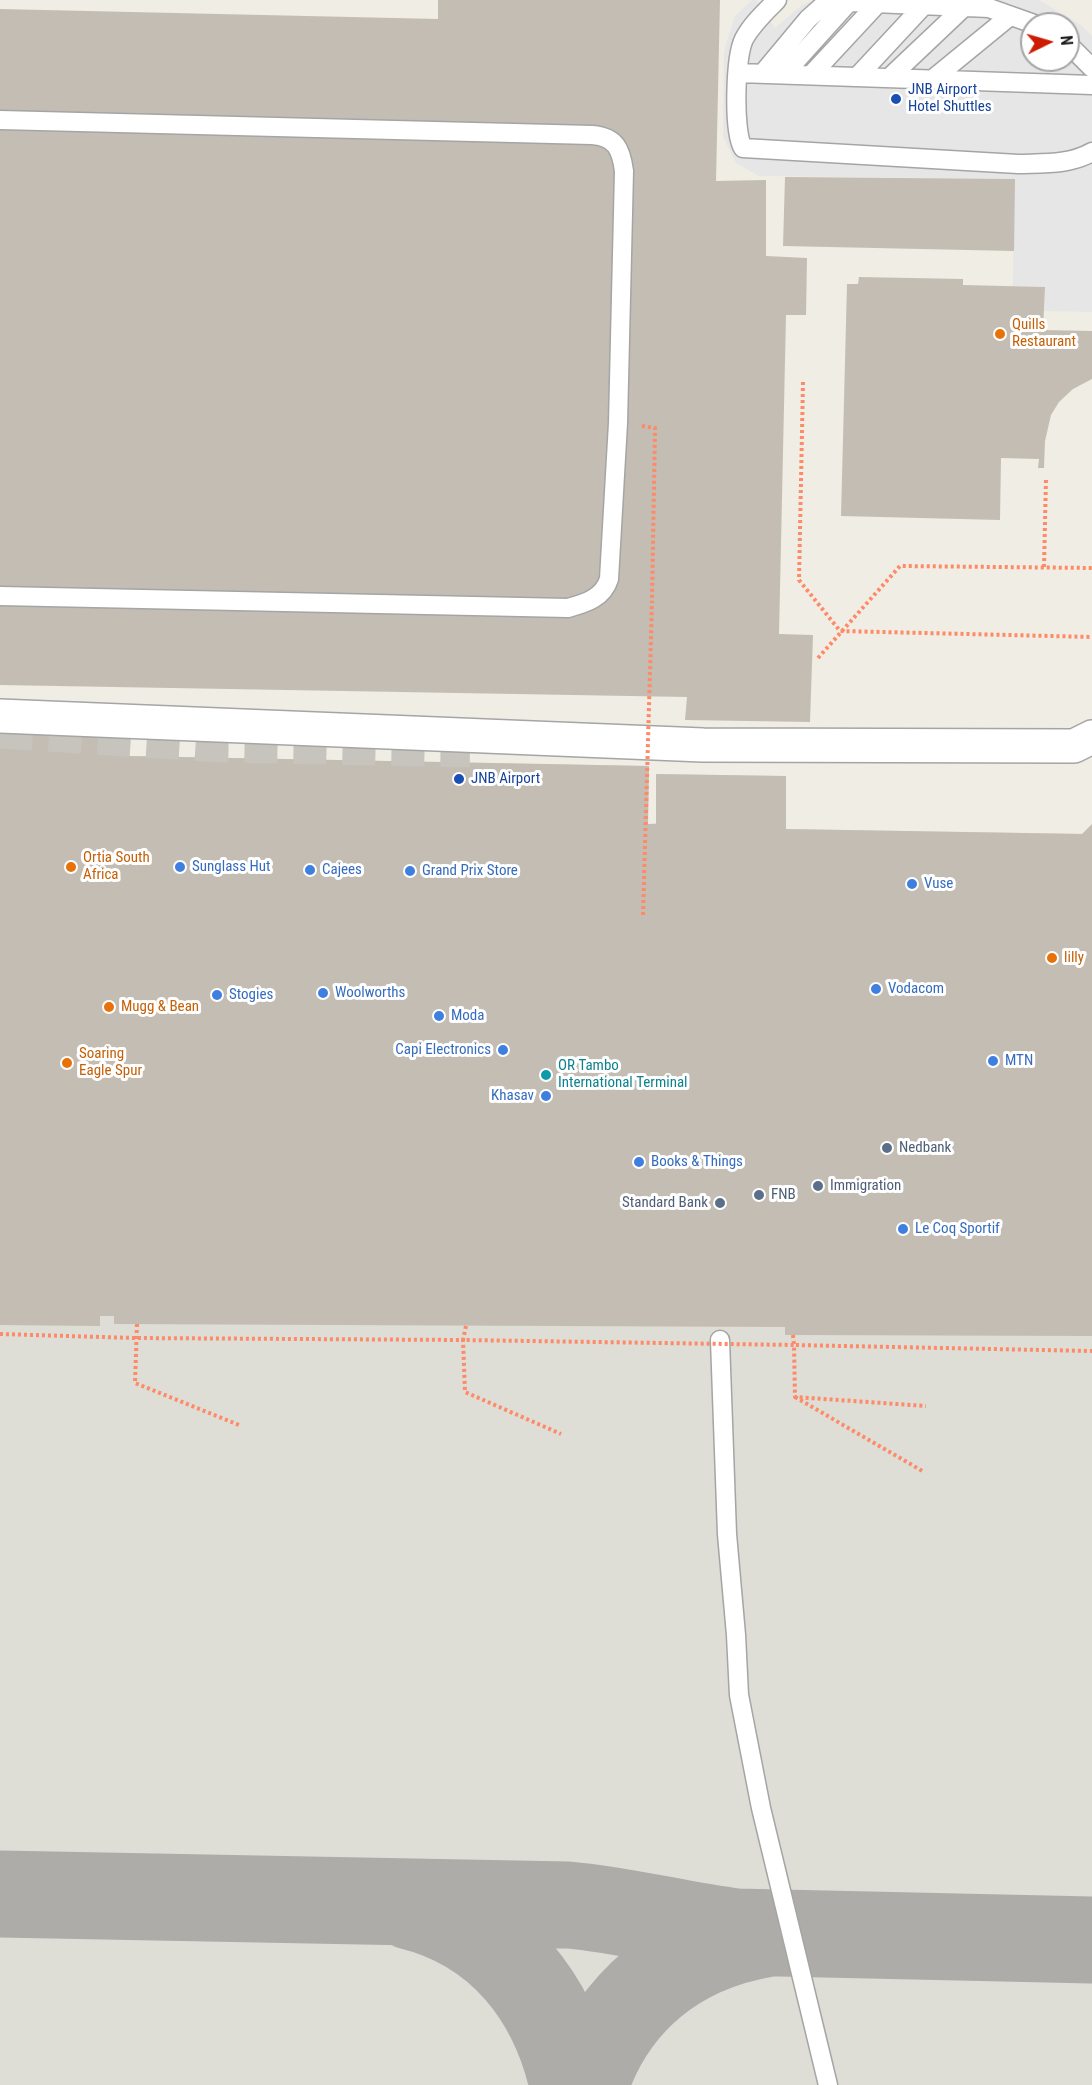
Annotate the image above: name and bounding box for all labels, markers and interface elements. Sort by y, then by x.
north arrow [1020,12,1080,72]
text: N [1057,35,1076,46]
place label: JNB Airport Hotel Shuttles [908,81,992,116]
marker: JNB Airport Hotel Shuttles [889,92,903,106]
place label: Quills Restaurant [1012,316,1076,351]
marker: Quills Restaurant [993,327,1007,341]
place label: JNB Airport [471,770,540,788]
marker: JNB Airport [452,772,466,786]
place label: Ortia South Africa [83,849,150,884]
place label: Sunglass Hut [192,858,270,876]
marker: Ortia South Africa [64,860,78,874]
marker: Sunglass Hut [173,860,187,874]
place label: Cajees [322,861,362,879]
place label: Grand Prix Store [422,862,518,880]
marker: Cajees [303,863,317,877]
marker: Grand Prix Store [403,864,417,878]
place label: Vuse [924,875,953,893]
marker: Vuse [905,877,919,891]
place label: lilly [1064,949,1084,967]
marker: lilly [1045,951,1059,965]
place label: Vodacom [888,980,944,998]
marker: Vodacom [869,982,883,996]
place label: Woolworths [335,984,405,1002]
place label: Stogies [229,986,273,1004]
marker: Woolworths [316,986,330,1000]
marker: Stogies [210,988,224,1002]
place label: Mugg & Bean [121,998,199,1016]
marker: Mugg & Bean [102,1000,116,1014]
place label: Moda [451,1007,484,1025]
marker: Moda [432,1009,446,1023]
place label: Capi Electronics [395,1041,491,1059]
marker: Capi Electronics [496,1043,510,1057]
place label: Soaring Eagle Spur [79,1045,142,1080]
place label: MTN [1005,1052,1033,1070]
marker: MTN [986,1054,1000,1068]
marker: Soaring Eagle Spur [60,1056,74,1070]
place label: OR Tambo International Terminal [558,1057,688,1092]
marker: OR Tambo International Terminal [539,1068,553,1082]
place label: Khasav [491,1087,534,1105]
marker: Khasav [539,1089,553,1103]
place label: Nedbank [899,1139,951,1157]
marker: Nedbank [880,1141,894,1155]
place label: Books & Things [651,1153,743,1171]
marker: Books & Things [632,1155,646,1169]
place label: Immigration [830,1177,901,1195]
marker: Immigration [811,1179,825,1193]
place label: FNB [771,1186,796,1204]
marker: FNB [752,1188,766,1202]
place label: Standard Bank [622,1194,708,1212]
marker: Standard Bank [713,1196,727,1210]
place label: Le Coq Sportif [915,1220,1000,1238]
marker: Le Coq Sportif [896,1222,910,1236]

